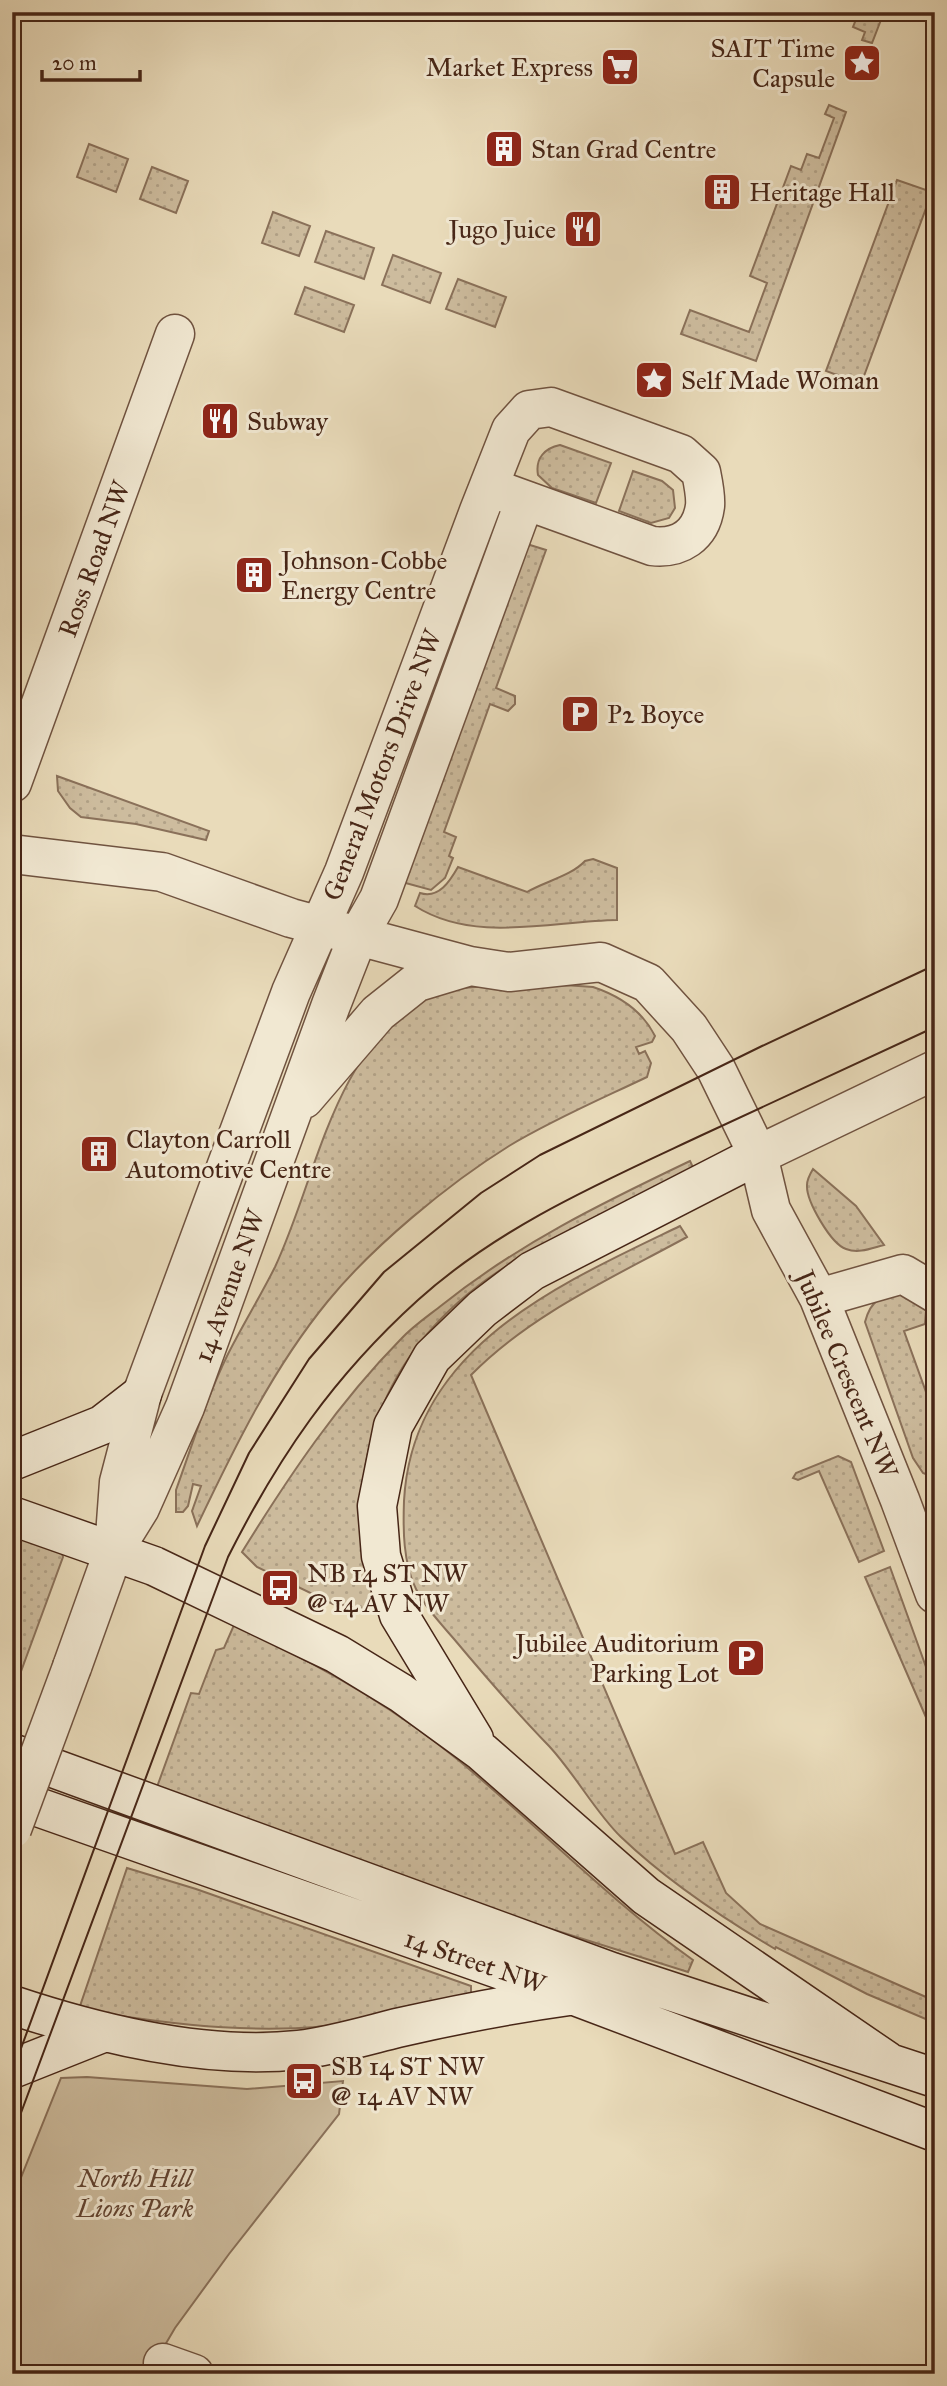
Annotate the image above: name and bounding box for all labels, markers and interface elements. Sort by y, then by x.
place label: SAIT Time Capsule [710,32,835,94]
scale bar [42,38,140,82]
place icon: SAIT Time Capsule [841,42,883,84]
supermarket icon: Market Express [599,46,641,88]
text: 20 m [52,50,97,76]
place label: Market Express [426,51,593,83]
building icon: Stan Grad Centre [483,128,525,170]
place label: Stan Grad Centre [531,133,716,165]
building icon: Heritage Hall [701,171,743,213]
place label: Heritage Hall [749,176,895,208]
restaurant icon: Jugo Juice [562,208,604,250]
place label: Jugo Juice [446,213,556,245]
place icon: Self Made Woman [633,359,675,401]
place label: Self Made Woman [681,364,879,396]
restaurant icon: Subway [199,400,241,442]
place label: Subway [247,405,329,437]
street label: Ross Road NW [51,475,137,641]
place label: Johnson-Cobbe Energy Centre [278,544,447,606]
building icon: Johnson-Cobbe Energy Centre [233,554,275,596]
street label: General Motors Drive NW [316,624,449,905]
parking icon: P2 Boyce [559,693,601,735]
place label: P2 Boyce [607,698,705,730]
place label: Clayton Carroll Automotive Centre [125,1123,331,1185]
building icon: Clayton Carroll Automotive Centre [78,1133,120,1175]
street label: 14 Avenue NW [186,1204,272,1367]
street label: Jubilee Crescent NW [788,1263,906,1484]
place label: NB 14 ST NW @ 14 AV NW [307,1557,469,1619]
bus stop icon: NB 14 ST NW @ 14 AV NW [259,1567,301,1609]
place label: Jubilee Auditorium Parking Lot [512,1627,719,1689]
parking icon: Jubilee Auditorium Parking Lot [725,1637,767,1679]
street label: 14 Street NW [400,1922,551,2001]
place label: SB 14 ST NW @ 14 AV NW [331,2050,486,2112]
bus stop icon: SB 14 ST NW @ 14 AV NW [283,2060,325,2102]
park label: North Hill Lions Park [76,2162,194,2224]

